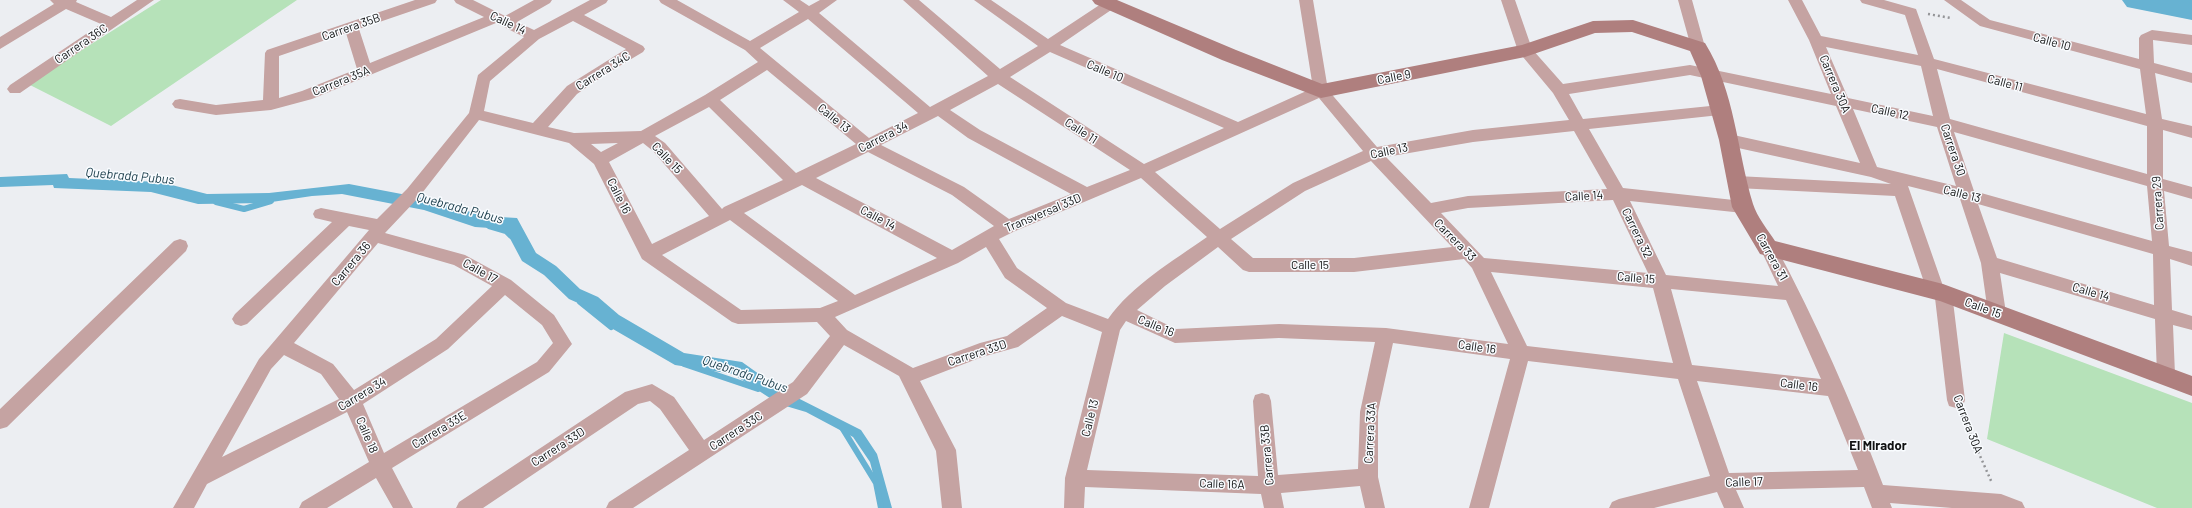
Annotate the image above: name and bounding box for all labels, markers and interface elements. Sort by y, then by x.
street label: Calle 14 [488,8,528,38]
street label: Carrera 35B [320,10,382,44]
street label: Carrera 36C [52,21,110,67]
street label: Calle 10 [2031,30,2073,54]
street label: Carrera 34C [573,49,633,93]
street label: Carrera 30A [1816,53,1854,115]
street label: Calle 10 [1084,57,1126,85]
street label: Carrera 35A [310,63,372,99]
street label: Calle 9 [1376,67,1412,87]
street label: Calle 11 [1986,71,2024,95]
street label: Calle 13 [815,100,853,136]
street label: Calle 12 [1870,101,1910,123]
street label: Calle 11 [1062,115,1100,147]
street label: Carrera 34 [856,118,910,156]
street label: Carrera 30 [1937,122,1969,178]
street label: Calle 15 [649,139,685,177]
street label: Calle 13 [1369,140,1409,162]
water label: Quebrada Pubus [85,164,175,188]
street label: Calle 16 [604,176,634,216]
street label: Carrera 29 [2149,176,2167,230]
street label: Calle 13 [1942,182,1982,206]
street label: Calle 14 [1564,188,1604,204]
water label: Quebrada Pubus [415,189,505,227]
street label: Transversal 33D [1003,190,1083,236]
street label: Calle 14 [858,203,898,233]
street label: Carrera 32 [1619,206,1655,260]
street label: Carrera 33 [1431,216,1479,264]
street label: Carrera 31 [1753,231,1791,283]
street label: Carrera 36 [328,239,374,289]
street label: Calle 17 [460,256,500,286]
street label: Calle 15 [1291,258,1329,272]
street label: Calle 15 [1616,269,1656,287]
street label: Calle 14 [2071,280,2111,304]
street label: Calle 15 [1963,295,2003,321]
street label: Calle 16 [1136,312,1176,340]
street label: Carrera 33D [946,337,1008,369]
street label: Calle 16 [1457,337,1497,357]
water label: Quebrada Pubus [700,352,790,396]
street label: Carrera 34 [335,374,389,414]
street label: Calle 16 [1779,376,1819,394]
street label: Carrera 30A [1950,393,1986,455]
street label: Calle 13 [1078,398,1102,438]
street label: Carrera 33A [1361,402,1379,464]
street label: Carrera 33E [409,408,469,452]
street label: Carrera 33C [707,408,765,454]
street label: Calle 18 [353,415,381,455]
street label: Carrera 33D [528,424,588,470]
street label: Carrera 33B [1257,424,1277,486]
district label: El Mirador [1849,438,1907,454]
street label: Calle 17 [1725,474,1763,490]
street label: Calle 16A [1199,476,1245,492]

